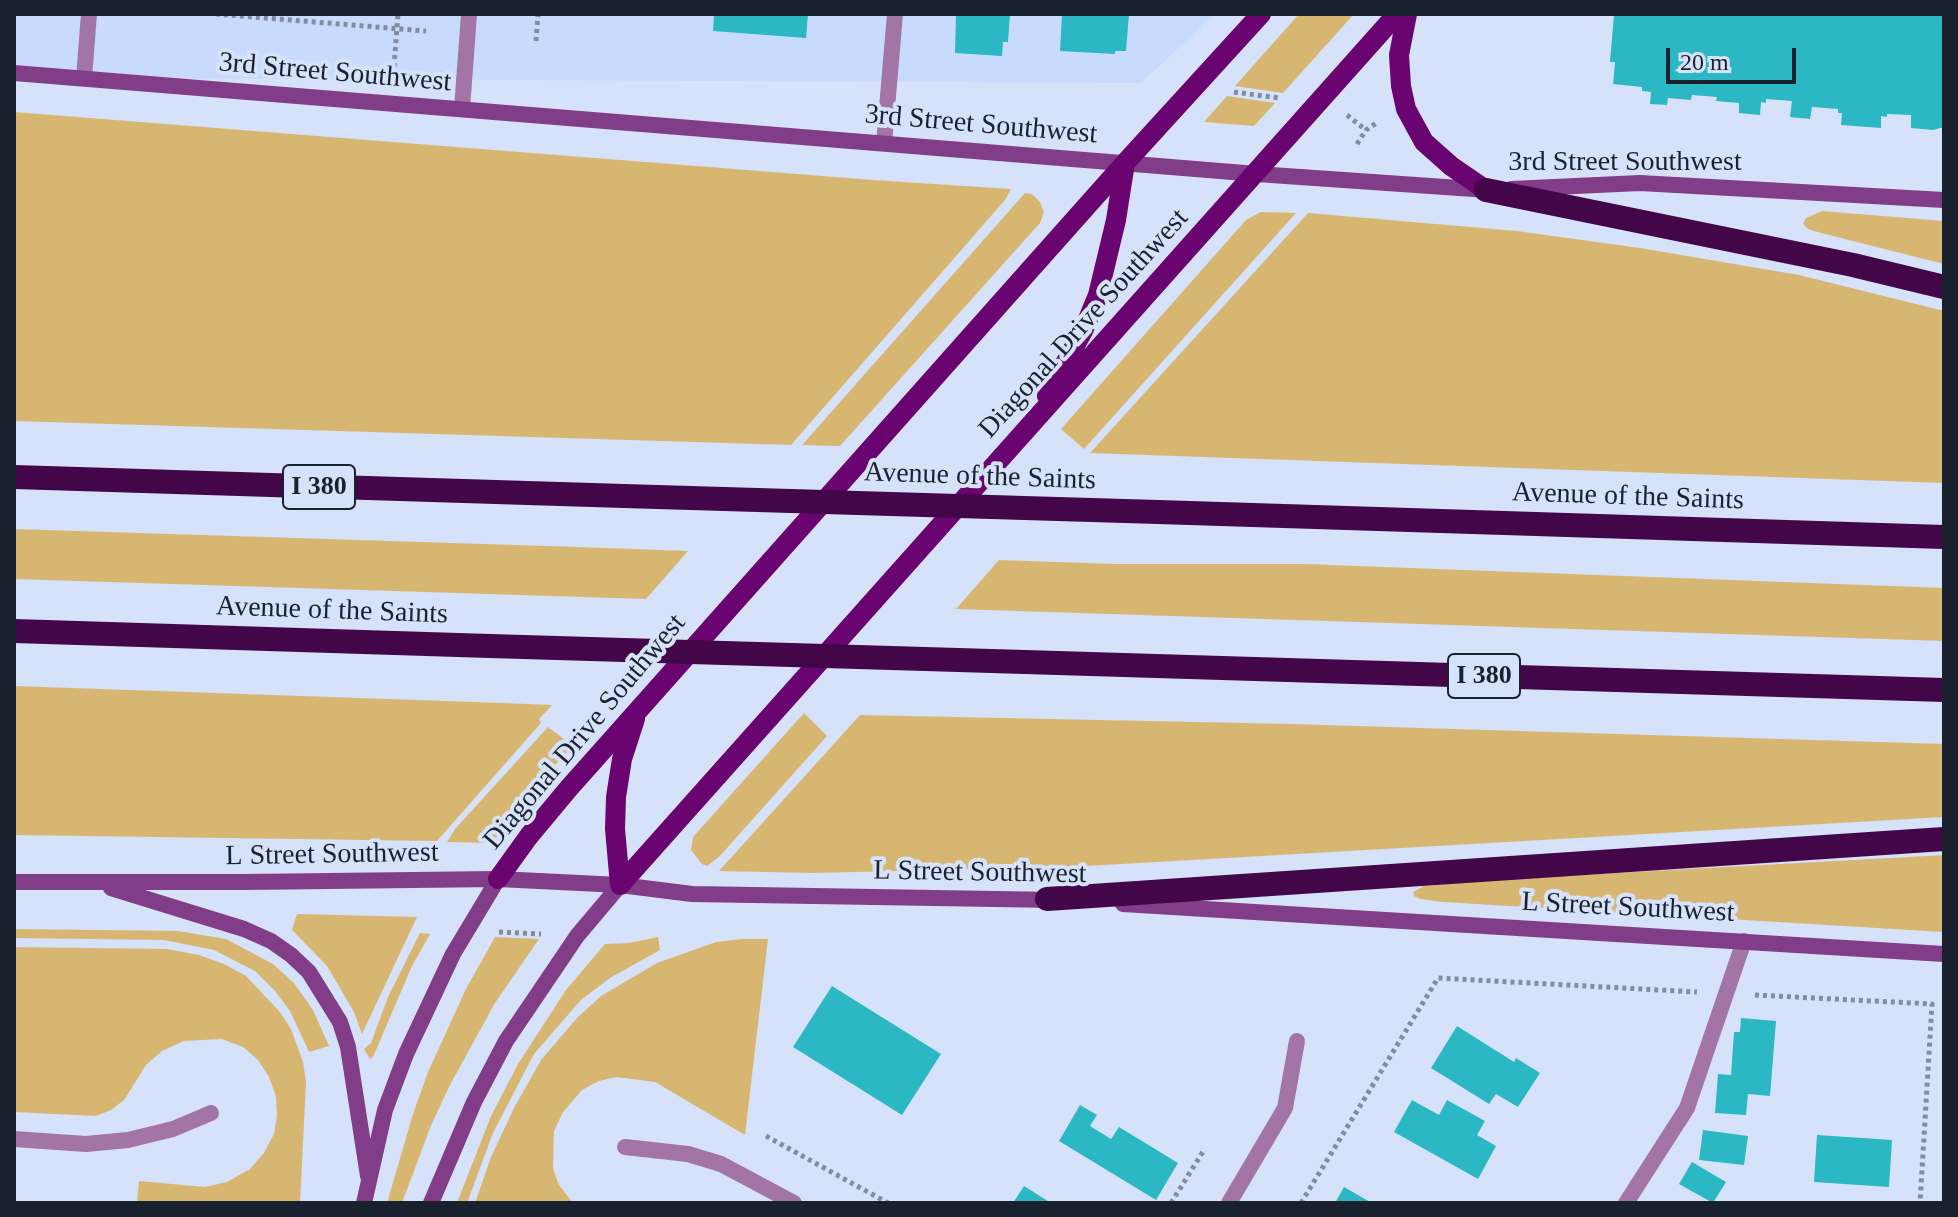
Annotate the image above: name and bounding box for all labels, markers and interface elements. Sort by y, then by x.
scale bar [1670,32,1800,82]
street label: 3rd Street Southwest [217,46,453,100]
text: 20 m [1680,49,1729,75]
street label: 3rd Street Southwest [863,98,1099,152]
street label: 3rd Street Southwest [1508,146,1742,180]
street label: Diagonal Drive Southwest [972,202,1196,446]
street label: Avenue of the Saints [863,456,1097,498]
road number: I 380 [283,465,355,509]
street label: Avenue of the Saints [1511,476,1745,518]
street label: Avenue of the Saints [215,590,449,632]
street label: Diagonal Drive Southwest [477,607,693,857]
road number: I 380 [1448,654,1520,698]
street label: L Street Southwest [225,836,439,874]
street label: L Street Southwest [873,854,1087,892]
street label: L Street Southwest [1521,886,1735,930]

